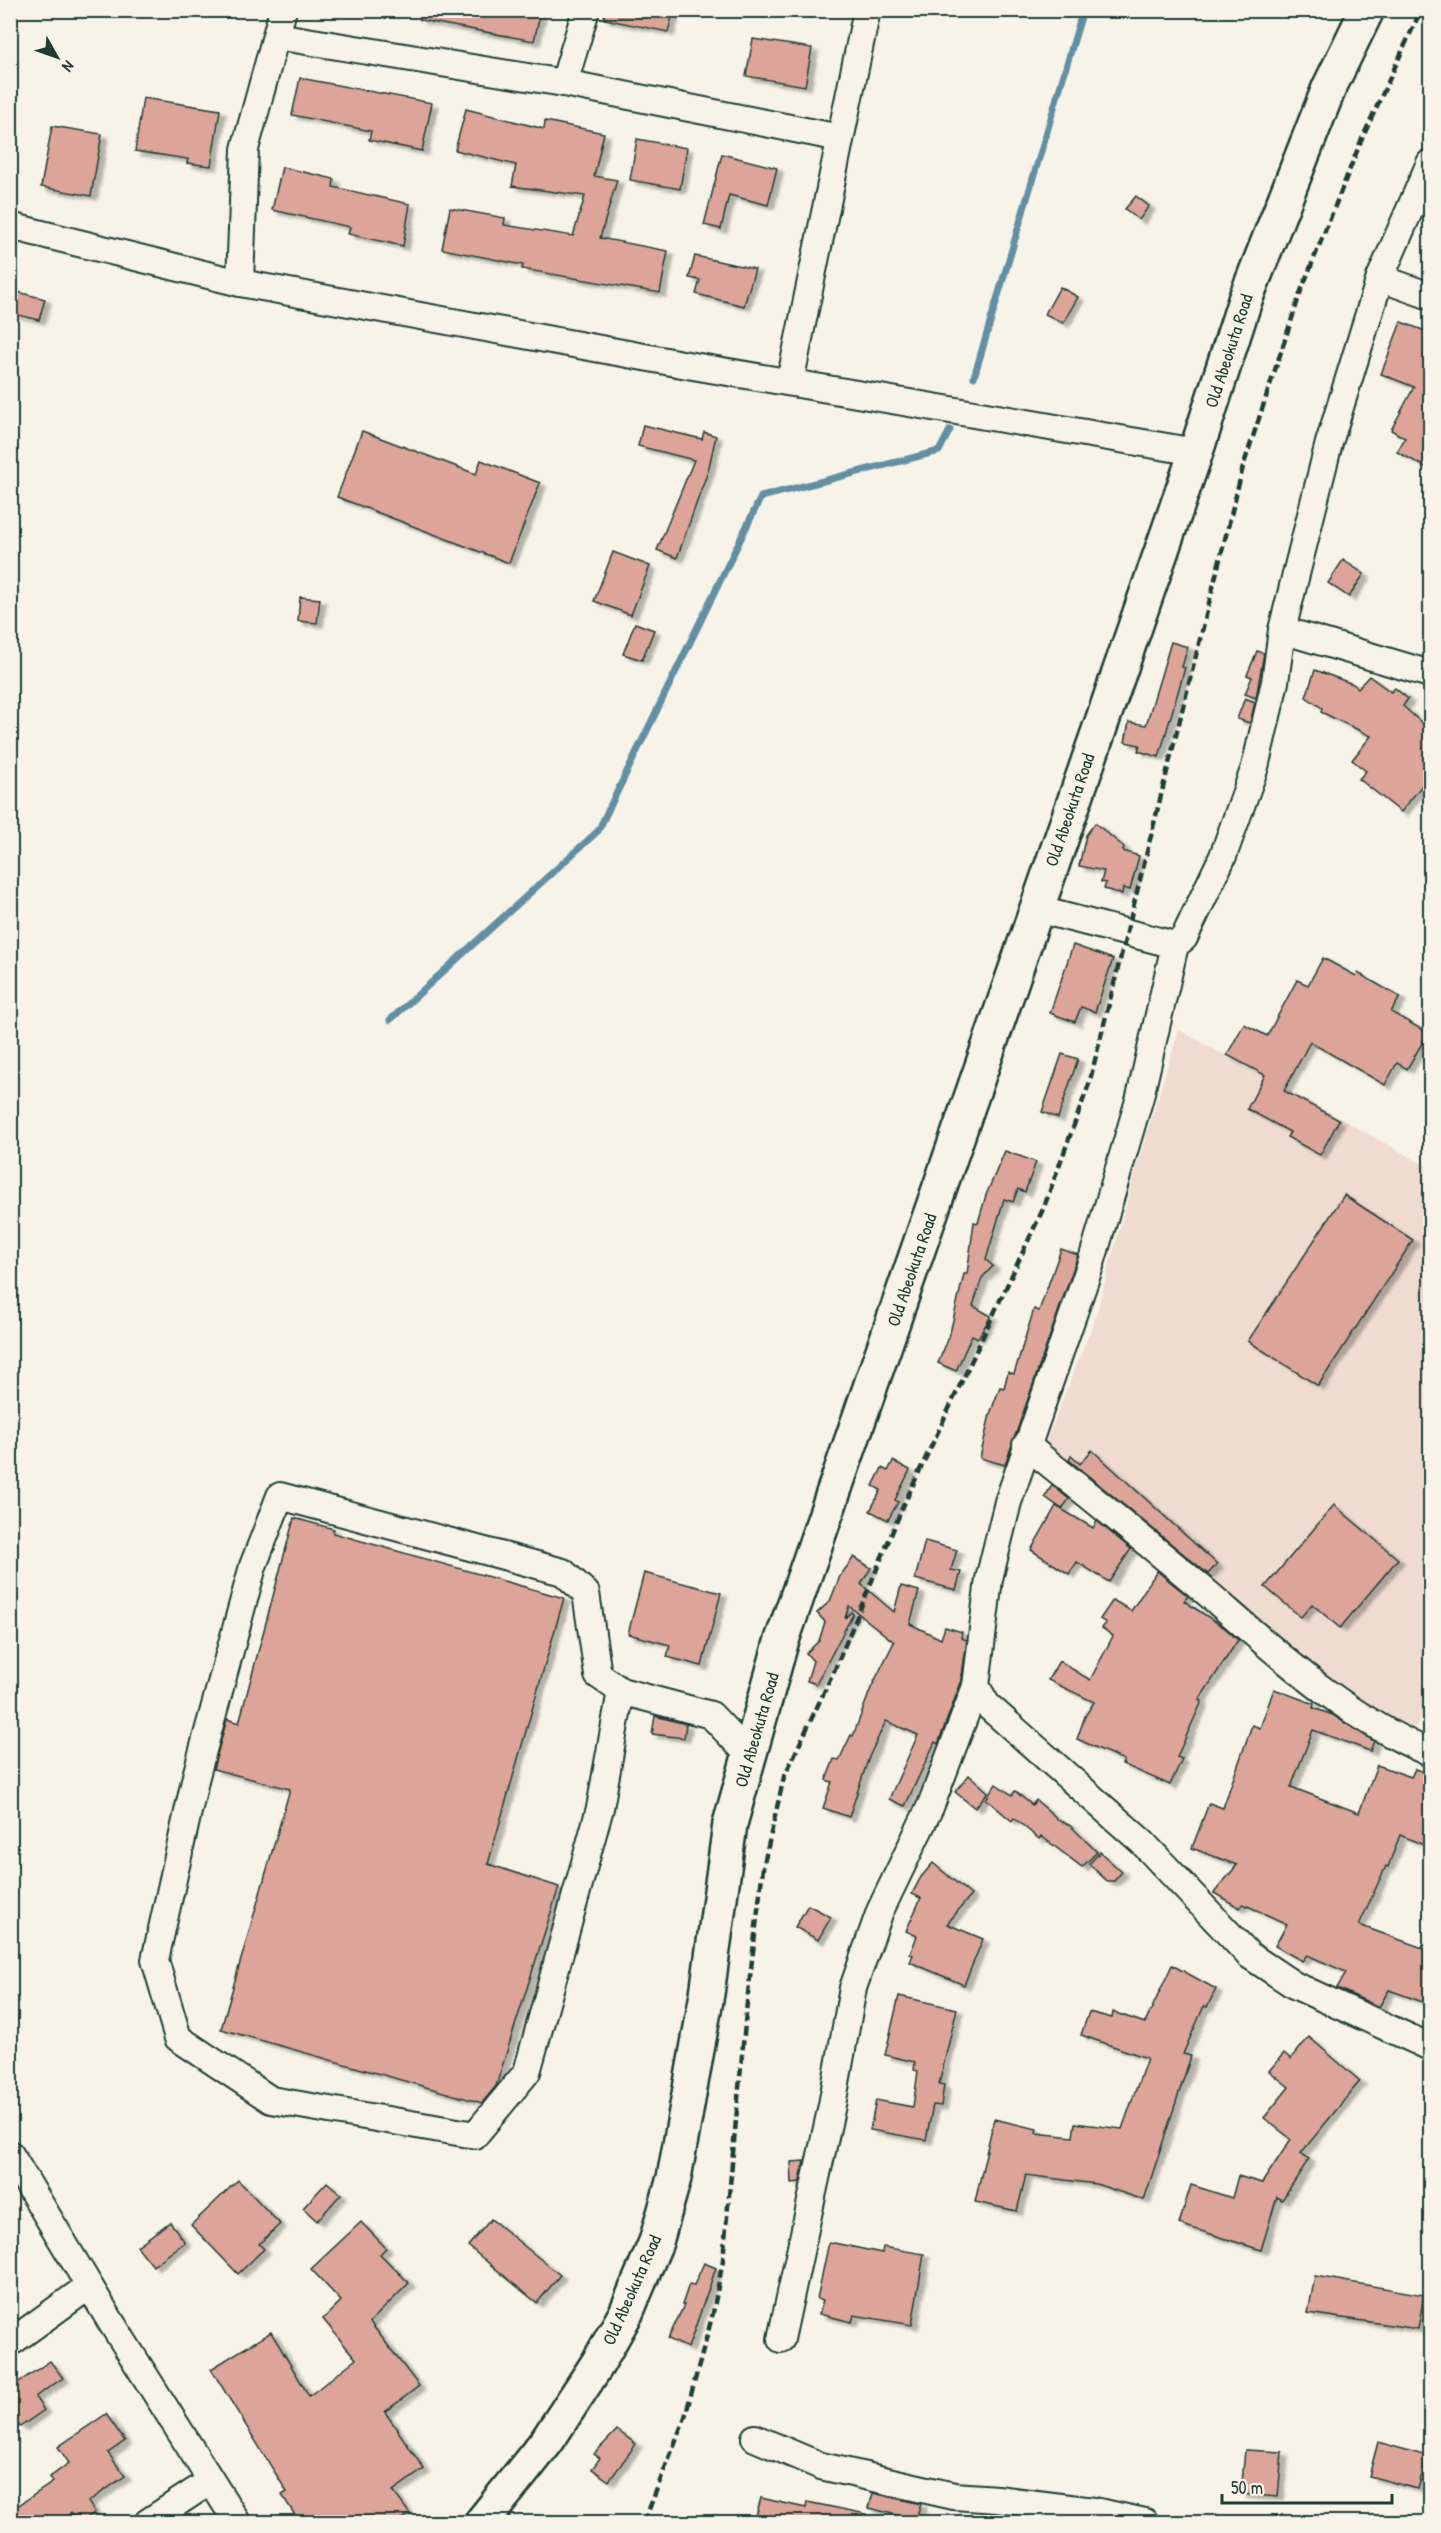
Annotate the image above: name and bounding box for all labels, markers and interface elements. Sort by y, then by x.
north arrow [27,27,87,87]
text: N [57,56,80,77]
street label: Old Abeokuta Road [1198,291,1259,411]
street label: Old Abeokuta Road [1038,750,1101,870]
street label: Old Abeokuta Road [880,1210,943,1330]
street label: Old Abeokuta Road [728,1670,785,1790]
street label: Old Abeokuta Road [596,2231,667,2349]
scale bar [1222,2467,1392,2505]
text: 50 m [1231,2475,1263,2500]

